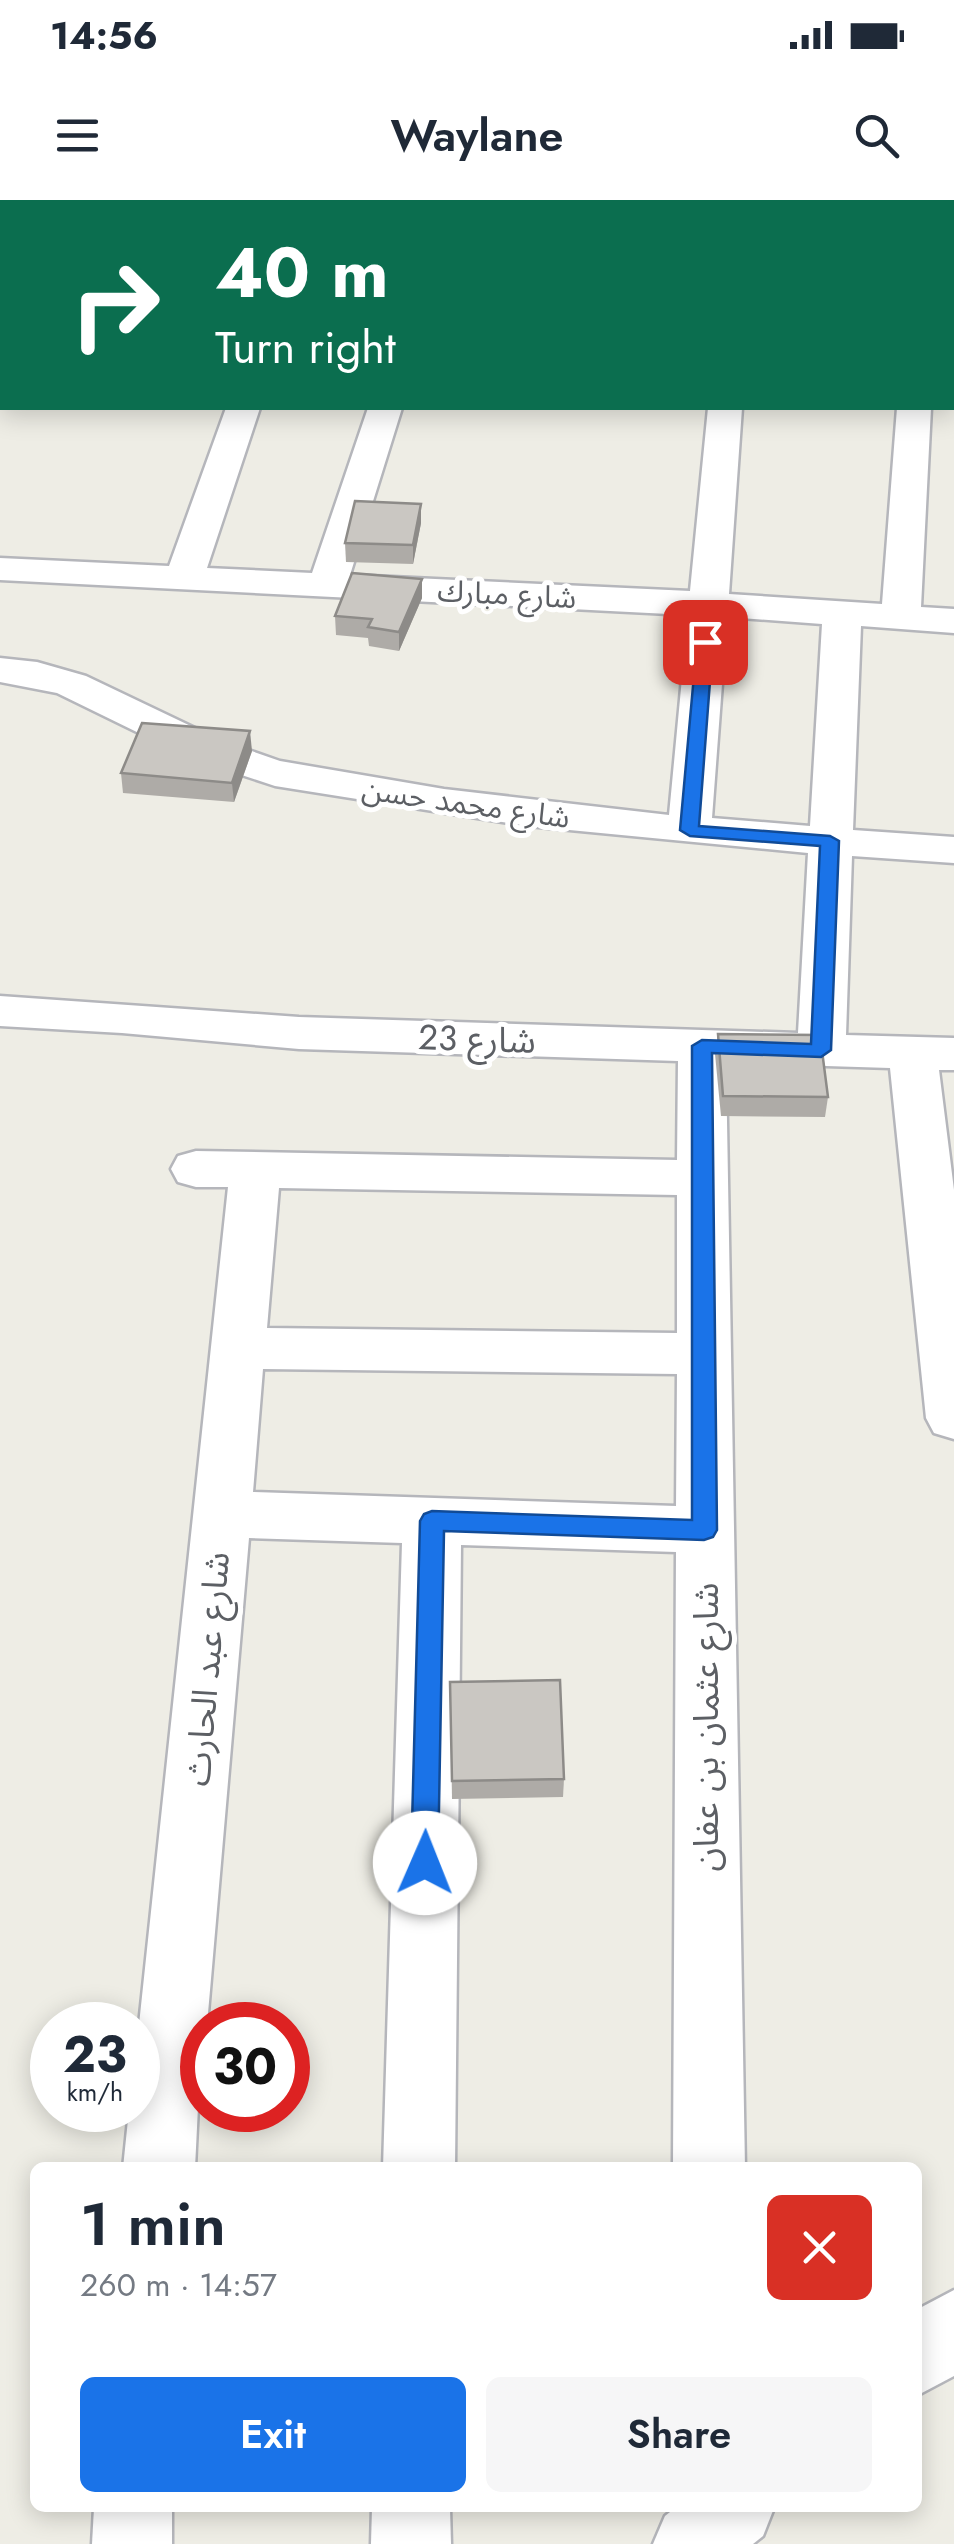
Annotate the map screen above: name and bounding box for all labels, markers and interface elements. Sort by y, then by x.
text: 14:56 [50,8,158,63]
text: Waylane [390,103,564,168]
icon: menu [50,108,105,163]
icon: search [849,108,904,163]
text: 40 m [215,222,389,323]
icon: right [50,240,180,370]
text: Turn right [215,315,396,380]
street label: شارع مبارك [436,569,578,620]
pin [663,600,748,685]
icon: arrive [678,615,733,670]
street label: شارع محمد حسن [359,767,573,840]
street label: شارع 23 [417,1012,537,1067]
street label: شارع عبد الحارث [172,1550,243,1788]
street label: شارع عثمان بن عفان [681,1583,732,1871]
position arrow [373,1811,477,1915]
speed limit sign: 30 [180,2002,310,2132]
text: 23 [63,2018,127,2091]
text: km/h [67,2074,123,2110]
text: 1 min [80,2181,226,2268]
button: close [767,2195,872,2300]
text: 260 m · 14:57 [80,2262,277,2308]
button: Exit [80,2377,466,2492]
button: Share [486,2377,872,2492]

